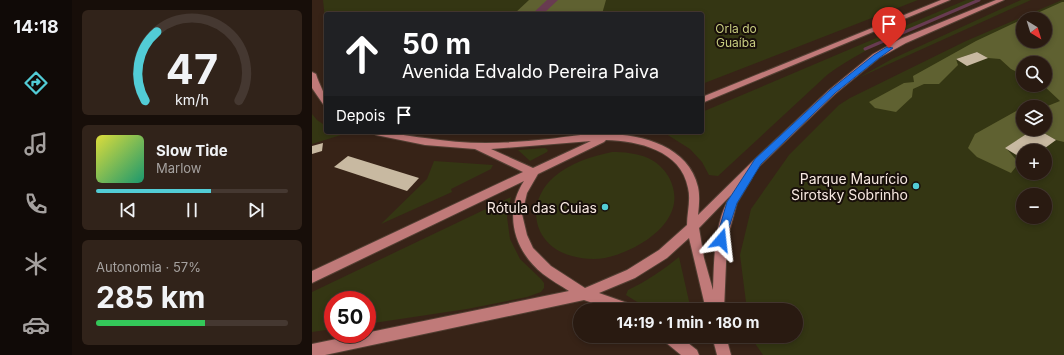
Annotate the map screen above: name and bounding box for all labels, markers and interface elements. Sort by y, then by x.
pin [872,7.0,906,48]
north arrow [1016,12,1052,48]
map controls [1016,12,1052,224]
icon: arrive [878,13,900,35]
text: 14:18 [13,16,59,37]
park label: Orla do Guaíba [715,21,757,50]
text: 50 m [402,27,471,61]
icon: ahead [336,28,388,80]
text: 47 [166,43,218,93]
button: search [1016,56,1052,92]
text: Avenida Edvaldo Pereira Paiva [402,61,659,82]
icon: directions [22,69,50,97]
text: km/h [175,90,209,107]
button: layers [1016,100,1052,136]
icon: arrive [393,104,415,126]
text: Depois [336,106,385,125]
icon: music [22,130,50,158]
text: Slow Tide [156,141,228,160]
button: + [1016,144,1052,180]
text: Marlow [156,160,202,176]
place label: Parque Maurício Sirotsky Sobrinho [791,170,908,203]
marker: Parque Maurício Sirotsky Sobrinho [911,181,921,191]
button: − [1016,188,1052,224]
icon: phone [22,190,50,218]
icon: previous [117,199,139,221]
icon: pause [181,199,203,221]
icon: next [245,199,267,221]
place label: Rótula das Cuias [487,199,597,216]
marker: Rótula das Cuias [600,202,610,212]
position arrow [700,219,742,261]
icon: climate [22,250,50,278]
text: Autonomia · 57% [96,259,201,275]
text: 285 km [96,279,205,315]
speed limit sign: 50 [324,291,376,343]
icon: car [22,311,50,339]
text: 14:19 · 1 min · 180 m [617,313,759,332]

